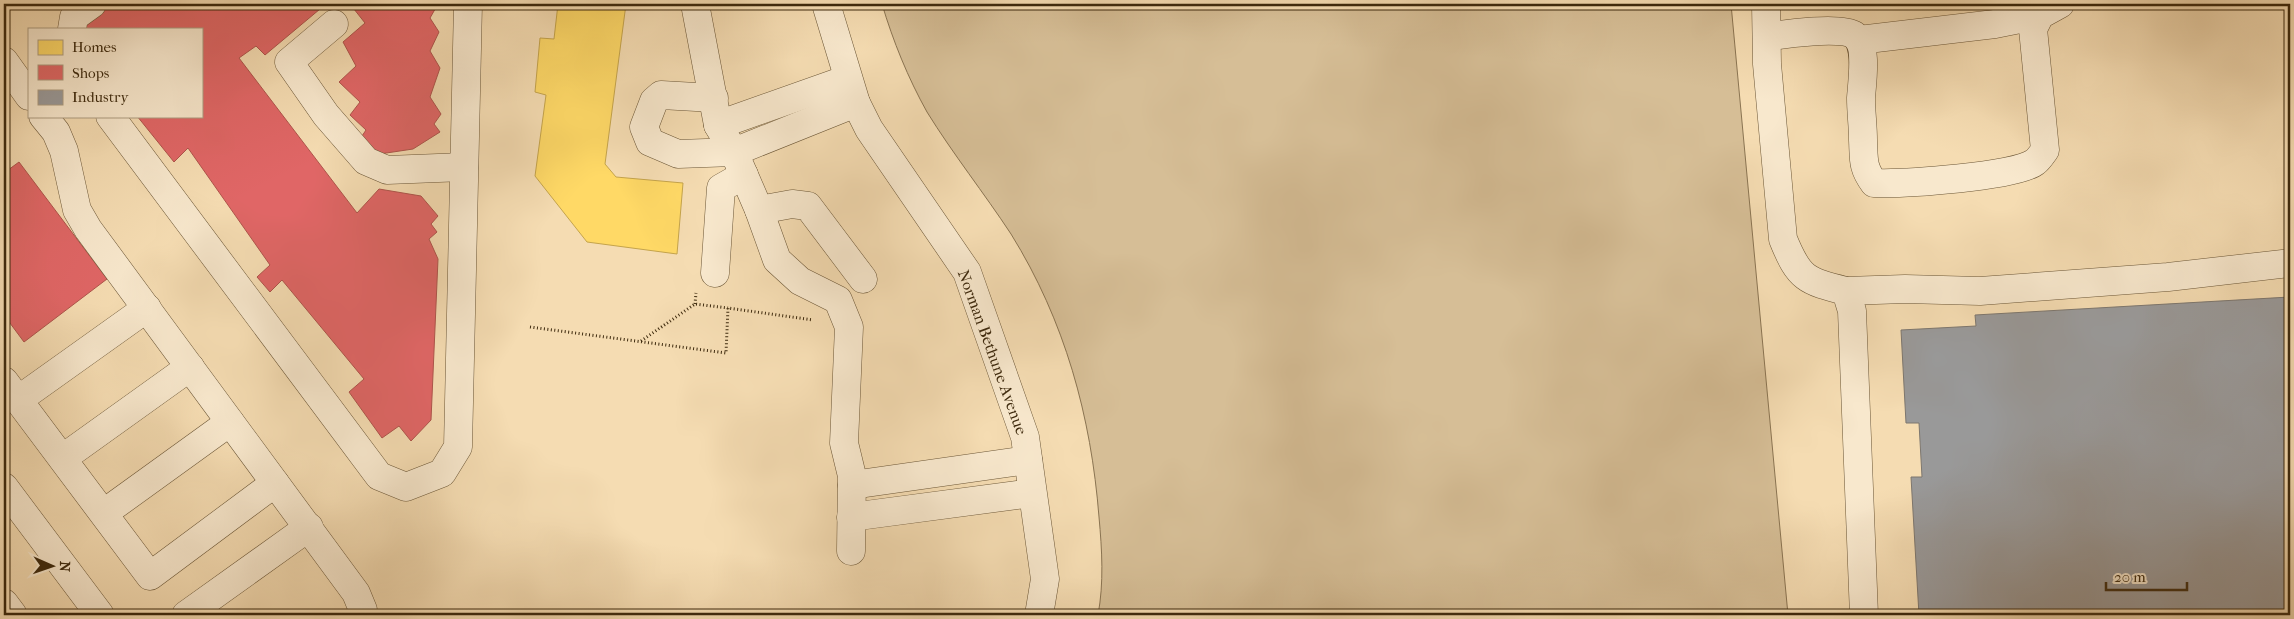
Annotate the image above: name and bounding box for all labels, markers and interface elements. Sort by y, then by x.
legend [28,28,202,118]
text: Homes [72,38,117,56]
text: Shops [72,64,110,82]
text: Industry [72,88,129,106]
street label: Norman Bethune Avenue [954,267,1031,437]
north arrow [28,542,78,592]
scale bar [2106,559,2188,591]
text: N [56,561,73,572]
text: 20 m [2114,568,2146,586]

